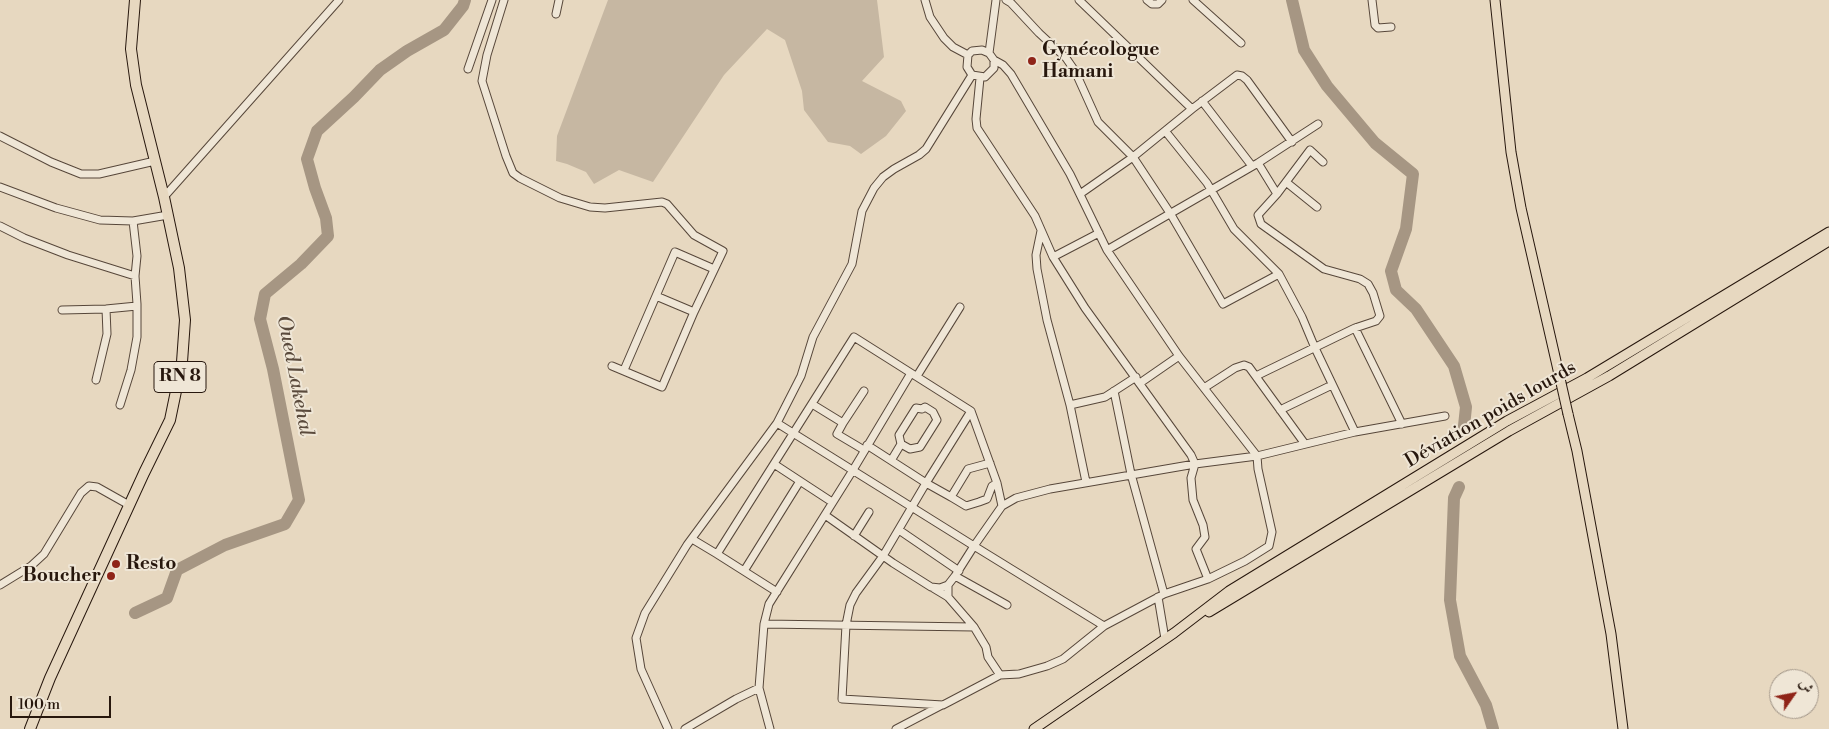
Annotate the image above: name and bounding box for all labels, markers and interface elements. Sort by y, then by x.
place label: Gynécologue Hamani [1042,39,1159,83]
marker: Gynécologue Hamani [1026,55,1038,67]
water label: Oued Lakehal [271,313,317,439]
street label: Déviation poids lourds [1401,357,1581,473]
road number: RN 8 [154,362,206,392]
place label: Resto [126,553,176,575]
marker: Resto [110,558,122,570]
place label: Boucher [23,565,101,587]
marker: Boucher [105,570,117,582]
north arrow [1769,669,1819,719]
text: ش [1794,676,1817,697]
scale bar [12,686,114,718]
text: 100 m [18,695,60,714]

